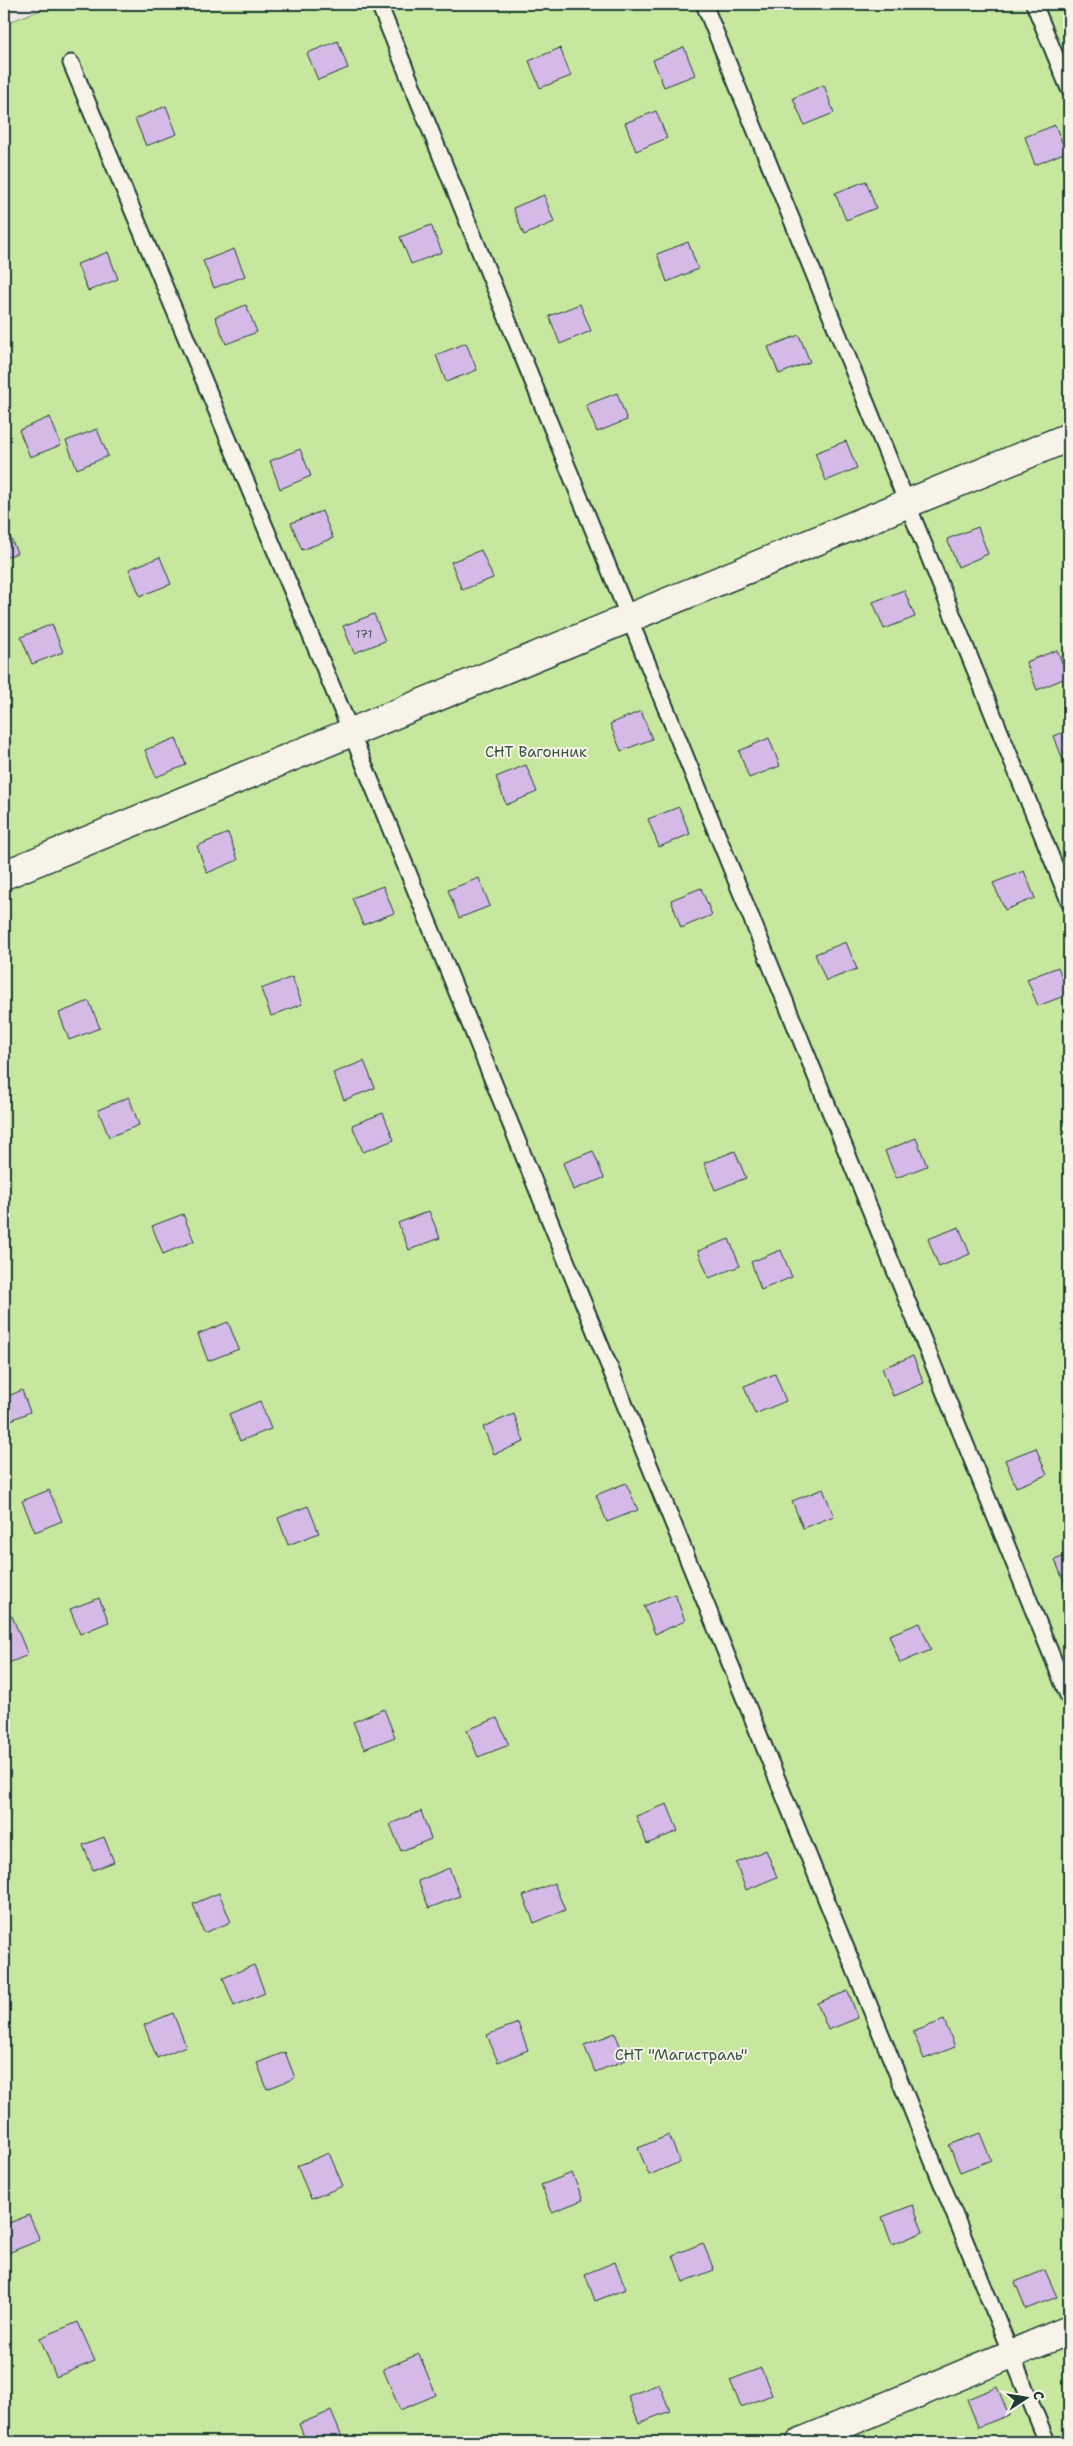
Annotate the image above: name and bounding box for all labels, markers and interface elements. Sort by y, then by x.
house number: 171 [355,626,373,642]
park label: СНТ Вагонник [485,742,587,762]
park label: СНТ "Магистраль" [615,2045,747,2065]
north arrow [1000,2374,1050,2424]
text: С [1029,2389,1048,2401]

